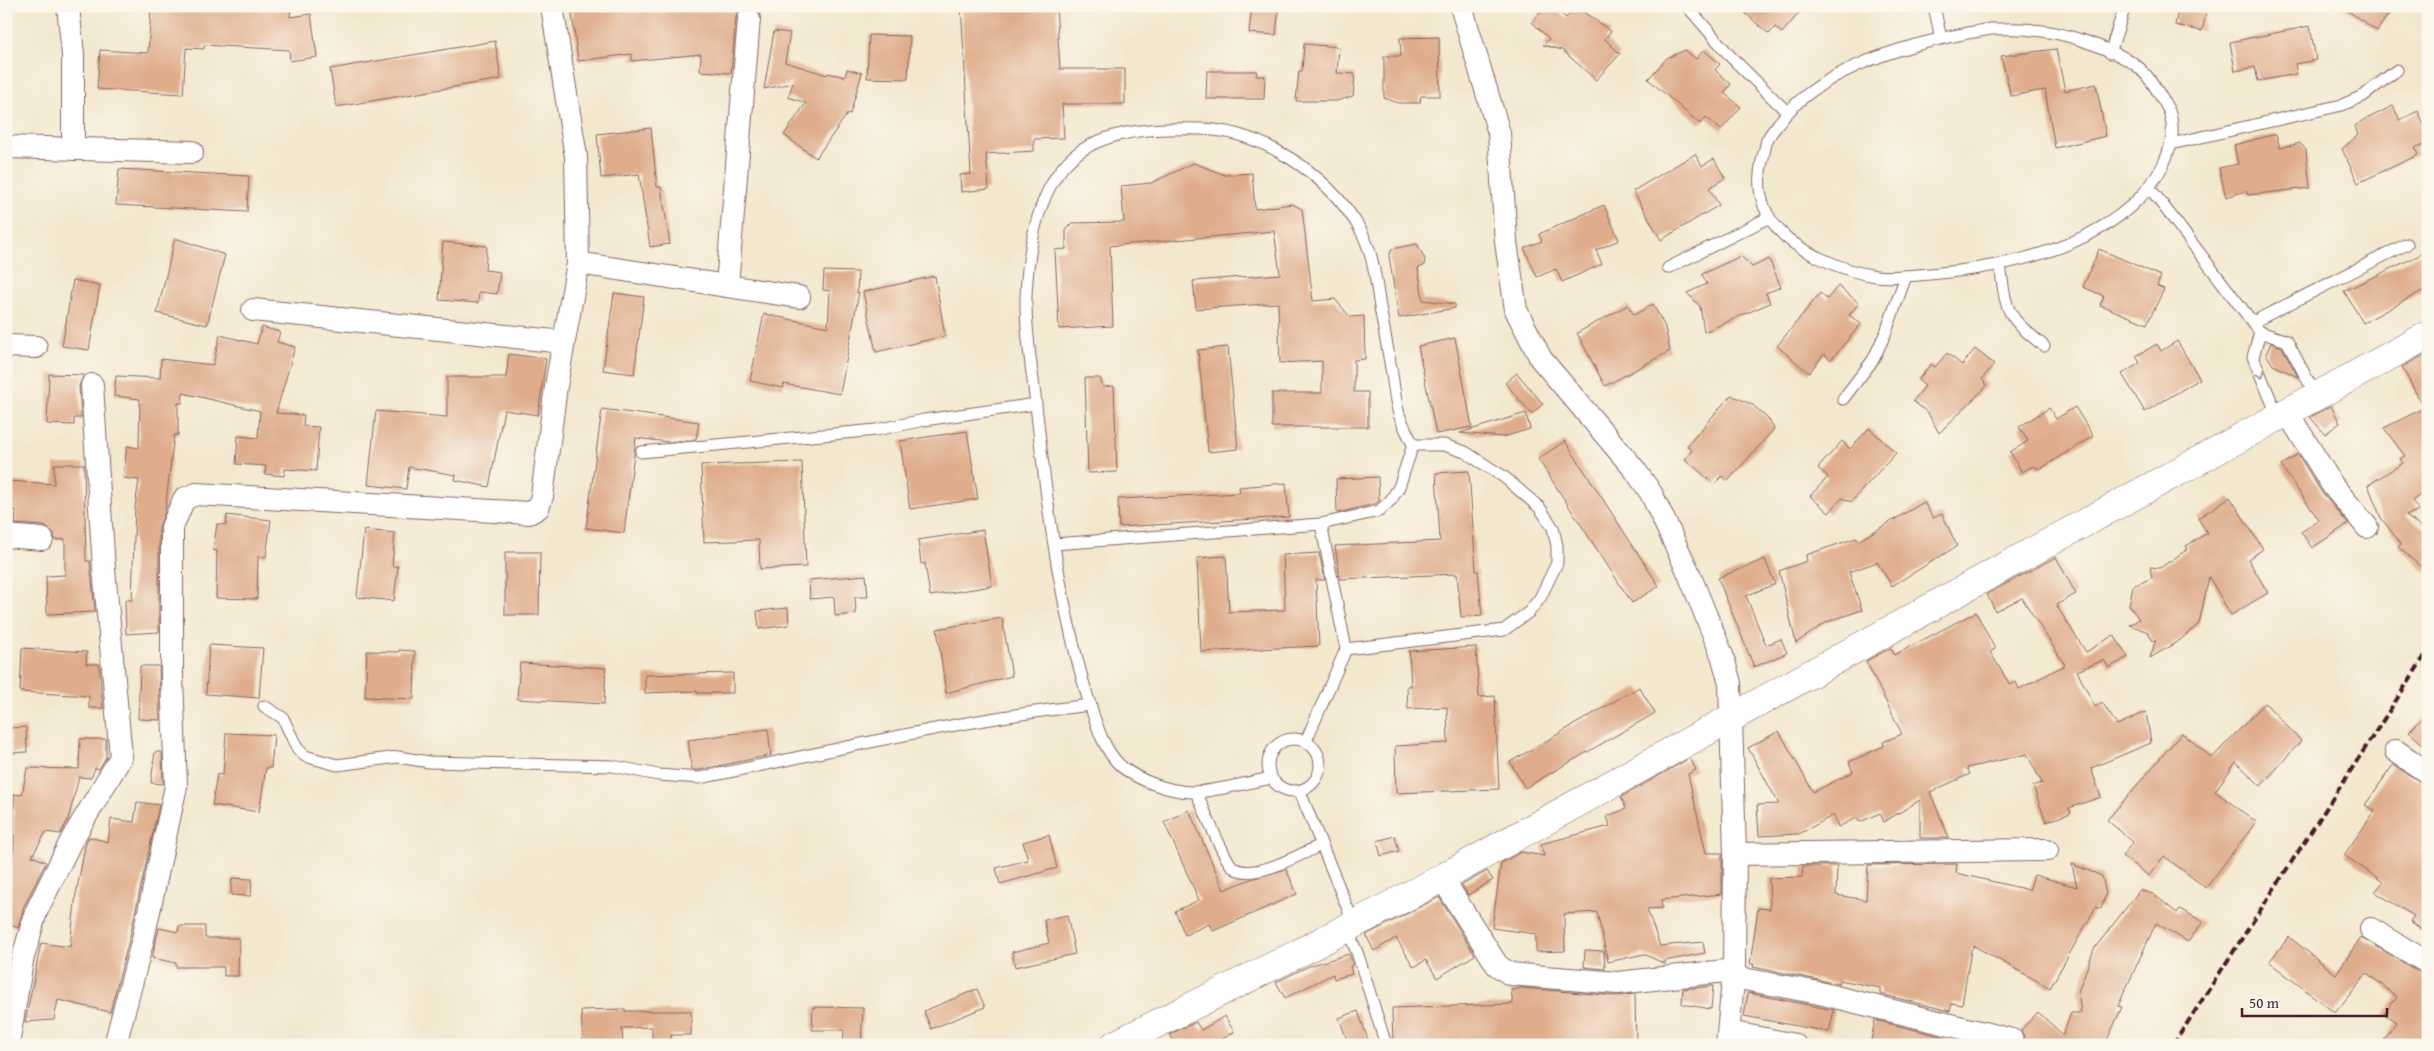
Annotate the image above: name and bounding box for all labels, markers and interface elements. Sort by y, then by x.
one-way arrow [2254,370,2265,379]
scale bar [2242,986,2386,1018]
text: 50 m [2249,992,2280,1013]

